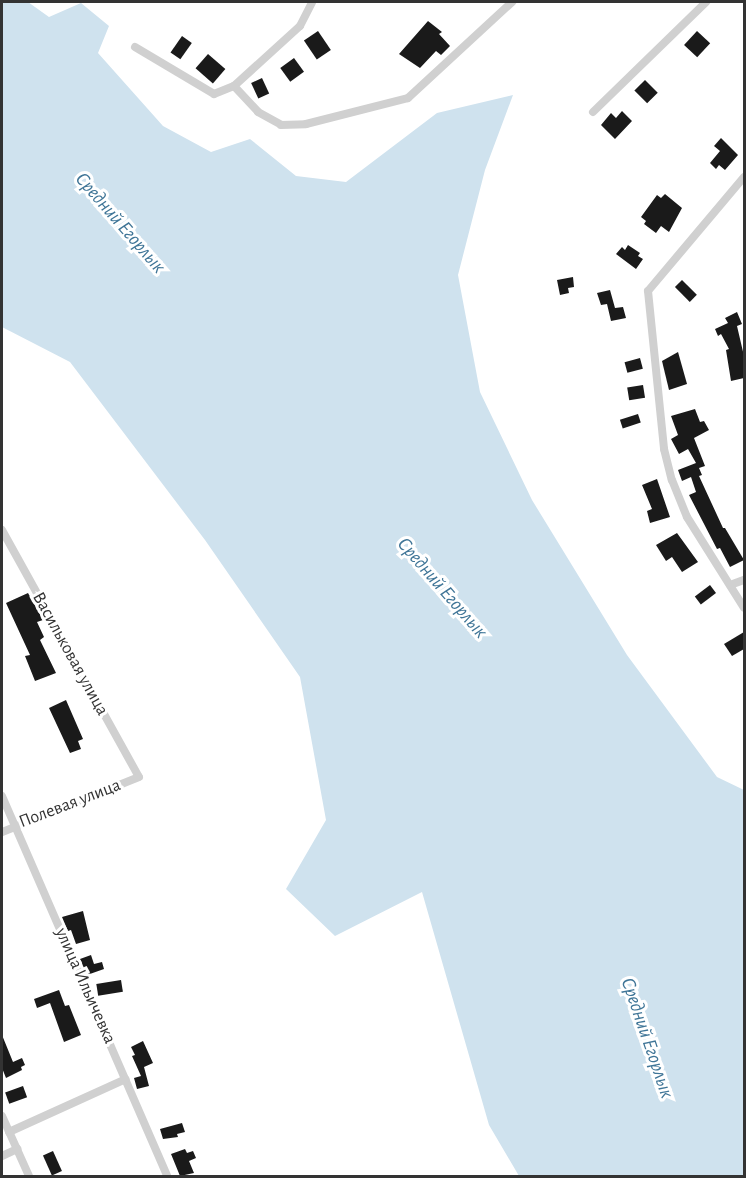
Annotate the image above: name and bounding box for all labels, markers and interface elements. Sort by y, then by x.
water label: Средний Егорлык [70,168,170,278]
water label: Средний Егорлык [392,533,492,643]
street label: Васильковая улица [27,588,113,720]
street label: Полевая улица [16,775,124,833]
street label: улица Ильичевка [50,925,120,1047]
water label: Средний Егорлык [615,974,679,1102]

